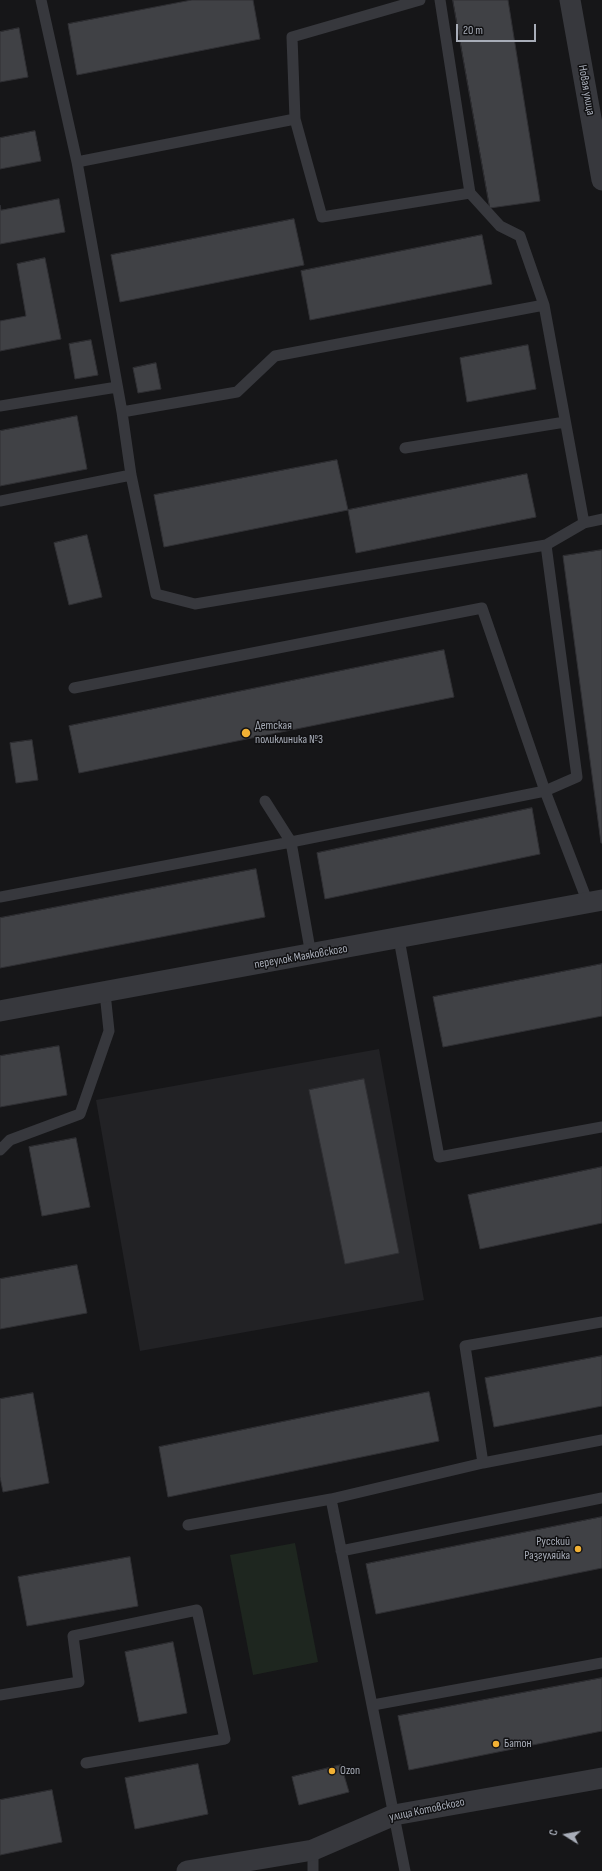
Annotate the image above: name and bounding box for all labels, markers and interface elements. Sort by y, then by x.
scale bar [458,16,538,42]
text: 20 m [463,23,483,38]
street label: Новая улица [575,64,597,116]
place label: Детская поликлиника №3 [255,719,323,747]
marker: Детская поликлиника №3 [240,727,252,739]
street label: переулок Маяковского [253,942,349,972]
place label: Русский Разгуляйка [524,1535,570,1563]
marker: Русский Разгуляйка [573,1544,583,1554]
place label: Батон [504,1737,532,1751]
marker: Батон [491,1739,501,1749]
place label: Ozon [340,1764,360,1778]
marker: Ozon [327,1766,337,1776]
street label: улица Котовского [388,1795,466,1825]
north arrow [546,1815,586,1855]
text: С [547,1829,561,1837]

